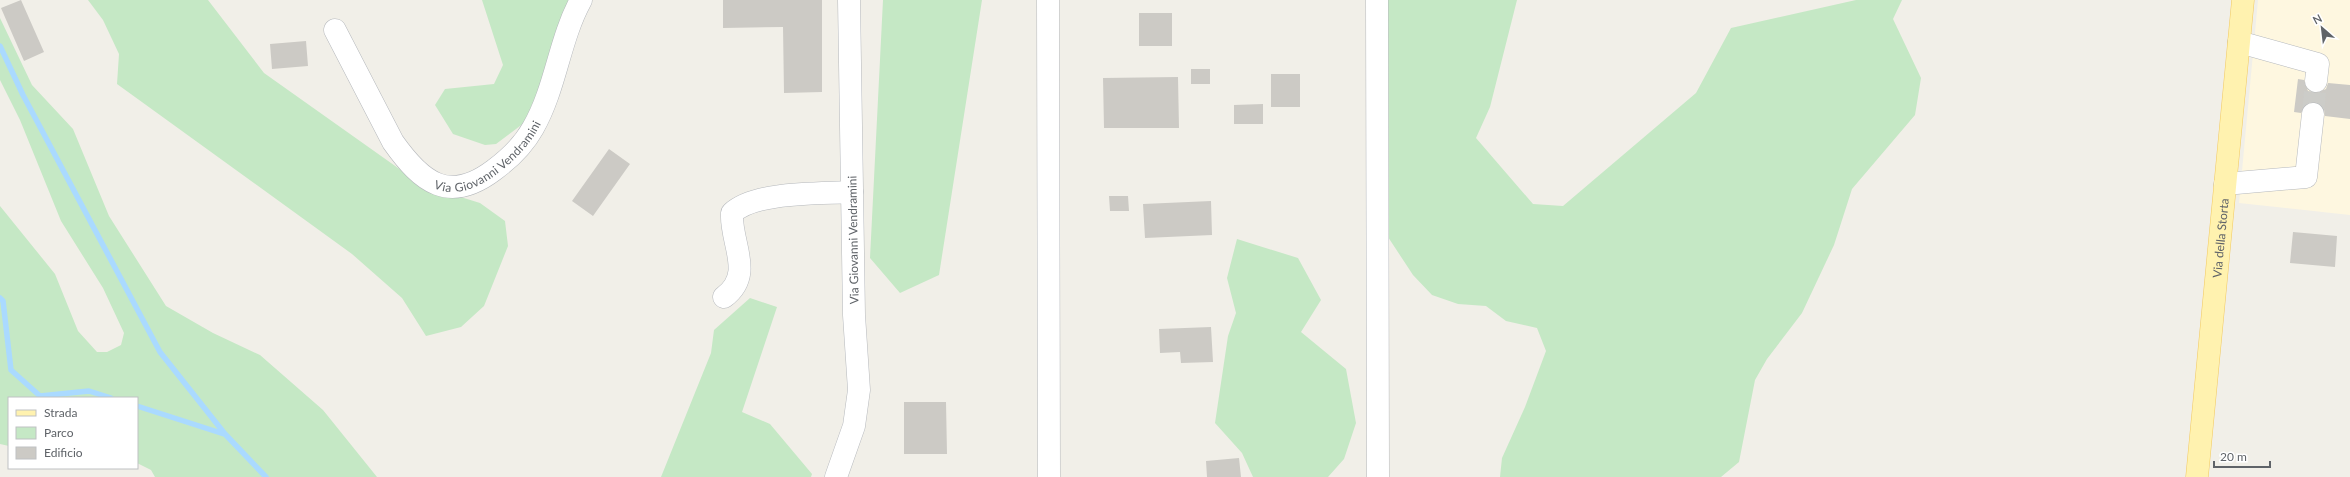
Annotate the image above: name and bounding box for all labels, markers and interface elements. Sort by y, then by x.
north arrow [2302,8,2342,48]
text: N [2310,11,2324,26]
street label: Via Giovanni Vendramini [433,118,543,195]
street label: Via Giovanni Vendramini [844,175,862,304]
street label: Via della Storta [2209,198,2231,279]
legend [8,397,138,469]
text: Strada [44,405,77,420]
text: Parco [44,425,74,440]
scale bar [2214,443,2270,469]
text: Edificio [44,445,83,460]
text: 20 m [2220,449,2247,464]

